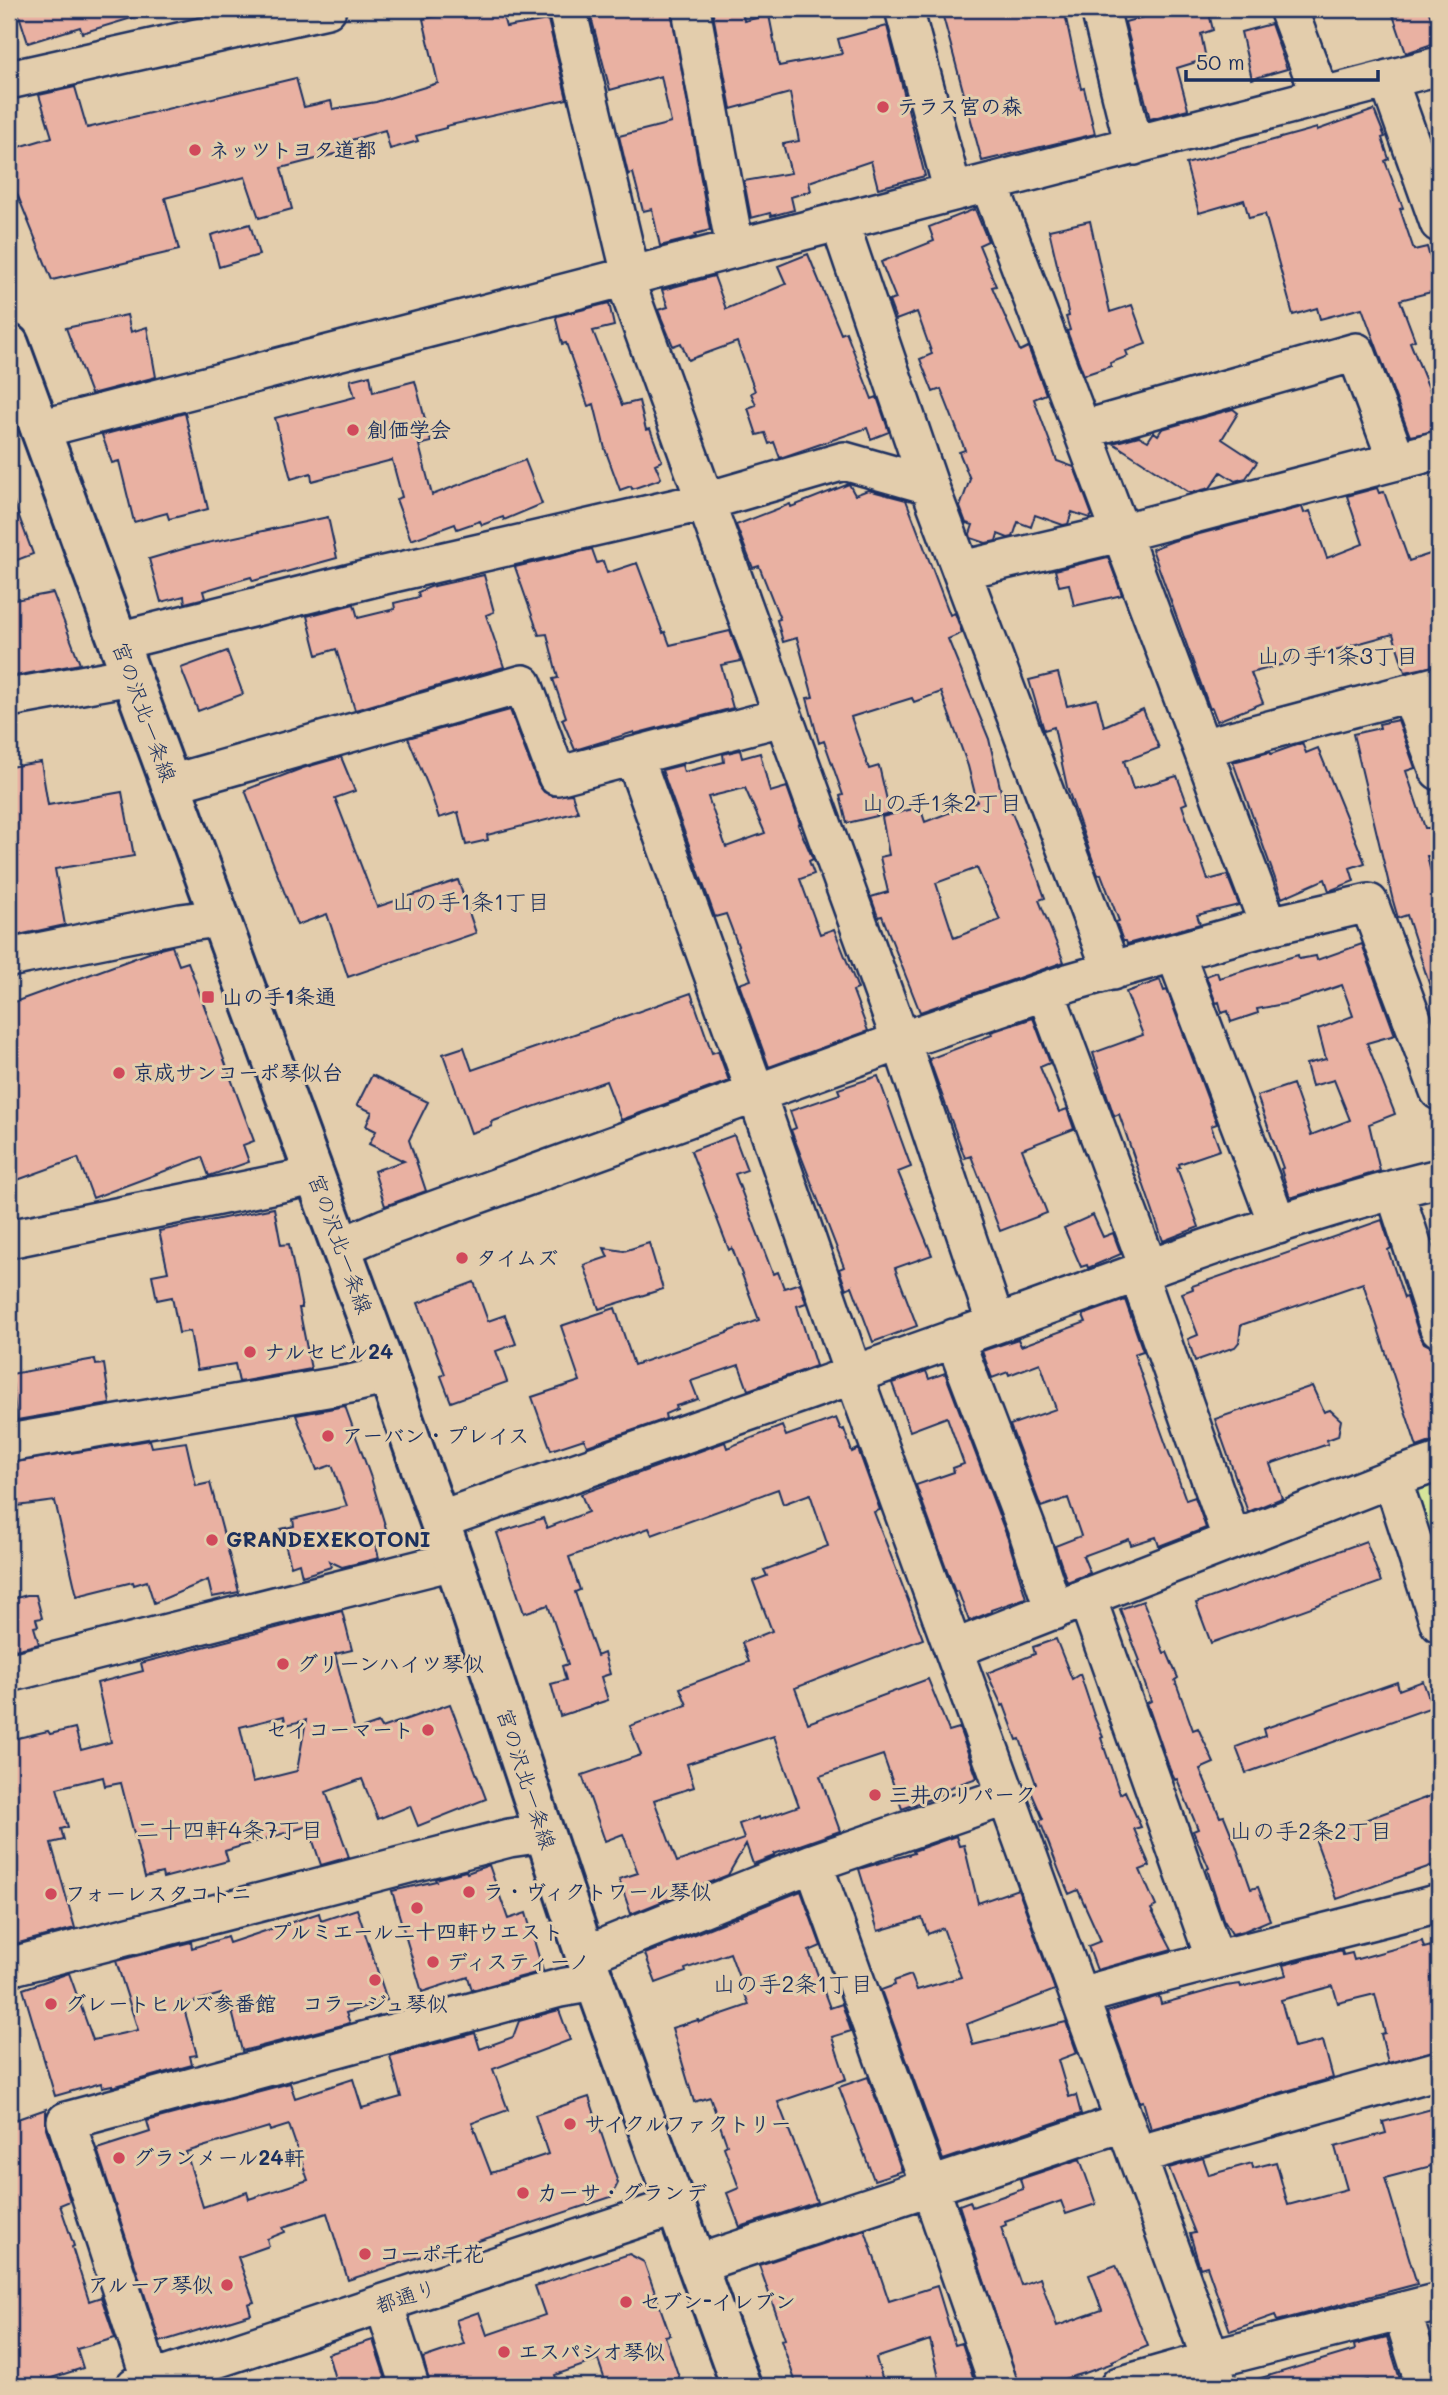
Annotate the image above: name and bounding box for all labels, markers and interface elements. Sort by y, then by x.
scale bar [1186,38,1378,82]
text: 50 m [1196,48,1245,75]
place label: テラス宮の森 [897,92,1022,119]
marker: テラス宮の森 [875,99,891,115]
place label: ネッツトヨタ道都 [209,135,376,162]
marker: ネッツトヨタ道都 [187,142,203,158]
place label: 創価学会 [367,415,451,442]
marker: 創価学会 [345,422,361,438]
street label: 宮の沢北一条線 [108,638,183,785]
district label: 山の手1条3丁目 [1257,640,1419,670]
district label: 山の手1条2丁目 [861,787,1023,817]
district label: 山の手1条1丁目 [392,886,550,916]
place label: 山の手1条通 [222,982,336,1009]
marker: 山の手1条通 [200,989,216,1005]
place label: 京成サンコーポ琴似台 [133,1058,343,1085]
marker: 京成サンコーポ琴似台 [111,1065,127,1081]
street label: 宮の沢北一条線 [304,1170,379,1317]
place label: タイムズ [476,1243,558,1270]
marker: タイムズ [454,1250,470,1266]
place label: ナルセビル24 [264,1337,393,1364]
marker: ナルセビル24 [242,1344,258,1360]
place label: アーバン・プレイス [342,1421,529,1448]
marker: アーバン・プレイス [320,1428,336,1444]
place label: GRANDEXEKOTONI [226,1525,431,1552]
marker: GRANDEXEKOTONI [204,1532,220,1548]
place label: グリーンハイツ琴似 [297,1649,484,1676]
marker: グリーンハイツ琴似 [275,1656,291,1672]
street label: 宮の沢北一条線 [492,1704,563,1853]
place label: セイコーマート [266,1715,414,1742]
marker: セイコーマート [420,1722,436,1738]
place label: 三井のリパーク [889,1780,1036,1807]
marker: 三井のリパーク [867,1787,883,1803]
district label: 二十四軒4条7丁目 [136,1814,324,1844]
district label: 山の手2条2丁目 [1229,1815,1393,1845]
place label: ラ・ヴィクトワール琴似 [483,1877,711,1904]
place label: フォーレスタコトニ [65,1879,252,1906]
marker: ラ・ヴィクトワール琴似 [461,1884,477,1900]
marker: フォーレスタコトニ [43,1886,59,1902]
marker: プルミエール二十四軒ウエスト [409,1900,425,1916]
place label: プルミエール二十四軒ウエスト [270,1917,564,1944]
place label: ディスティーノ [447,1947,590,1974]
marker: ディスティーノ [425,1954,441,1970]
district label: 山の手2条1丁目 [712,1968,874,1998]
marker: コラージュ琴似 [367,1972,383,1988]
place label: グレートヒルズ参番館 [65,1989,276,2016]
place label: コラージュ琴似 [302,1989,448,2016]
marker: グレートヒルズ参番館 [43,1996,59,2012]
place label: サイクルファクトリー [584,2109,791,2136]
marker: サイクルファクトリー [562,2116,578,2132]
place label: グランメール24軒 [133,2143,305,2170]
marker: グランメール24軒 [111,2150,127,2166]
place label: カーサ・グランデ [537,2178,708,2205]
marker: カーサ・グランデ [515,2185,531,2201]
place label: コーポ千花 [379,2239,484,2266]
marker: コーポ千花 [357,2246,373,2262]
place label: アルーア琴似 [88,2270,213,2297]
street label: 都通り [371,2273,440,2319]
marker: アルーア琴似 [219,2277,235,2293]
place label: セブン-イレブン [640,2287,796,2314]
marker: セブン-イレブン [618,2294,634,2310]
place label: エスパシオ琴似 [518,2337,665,2364]
marker: エスパシオ琴似 [496,2344,512,2360]

